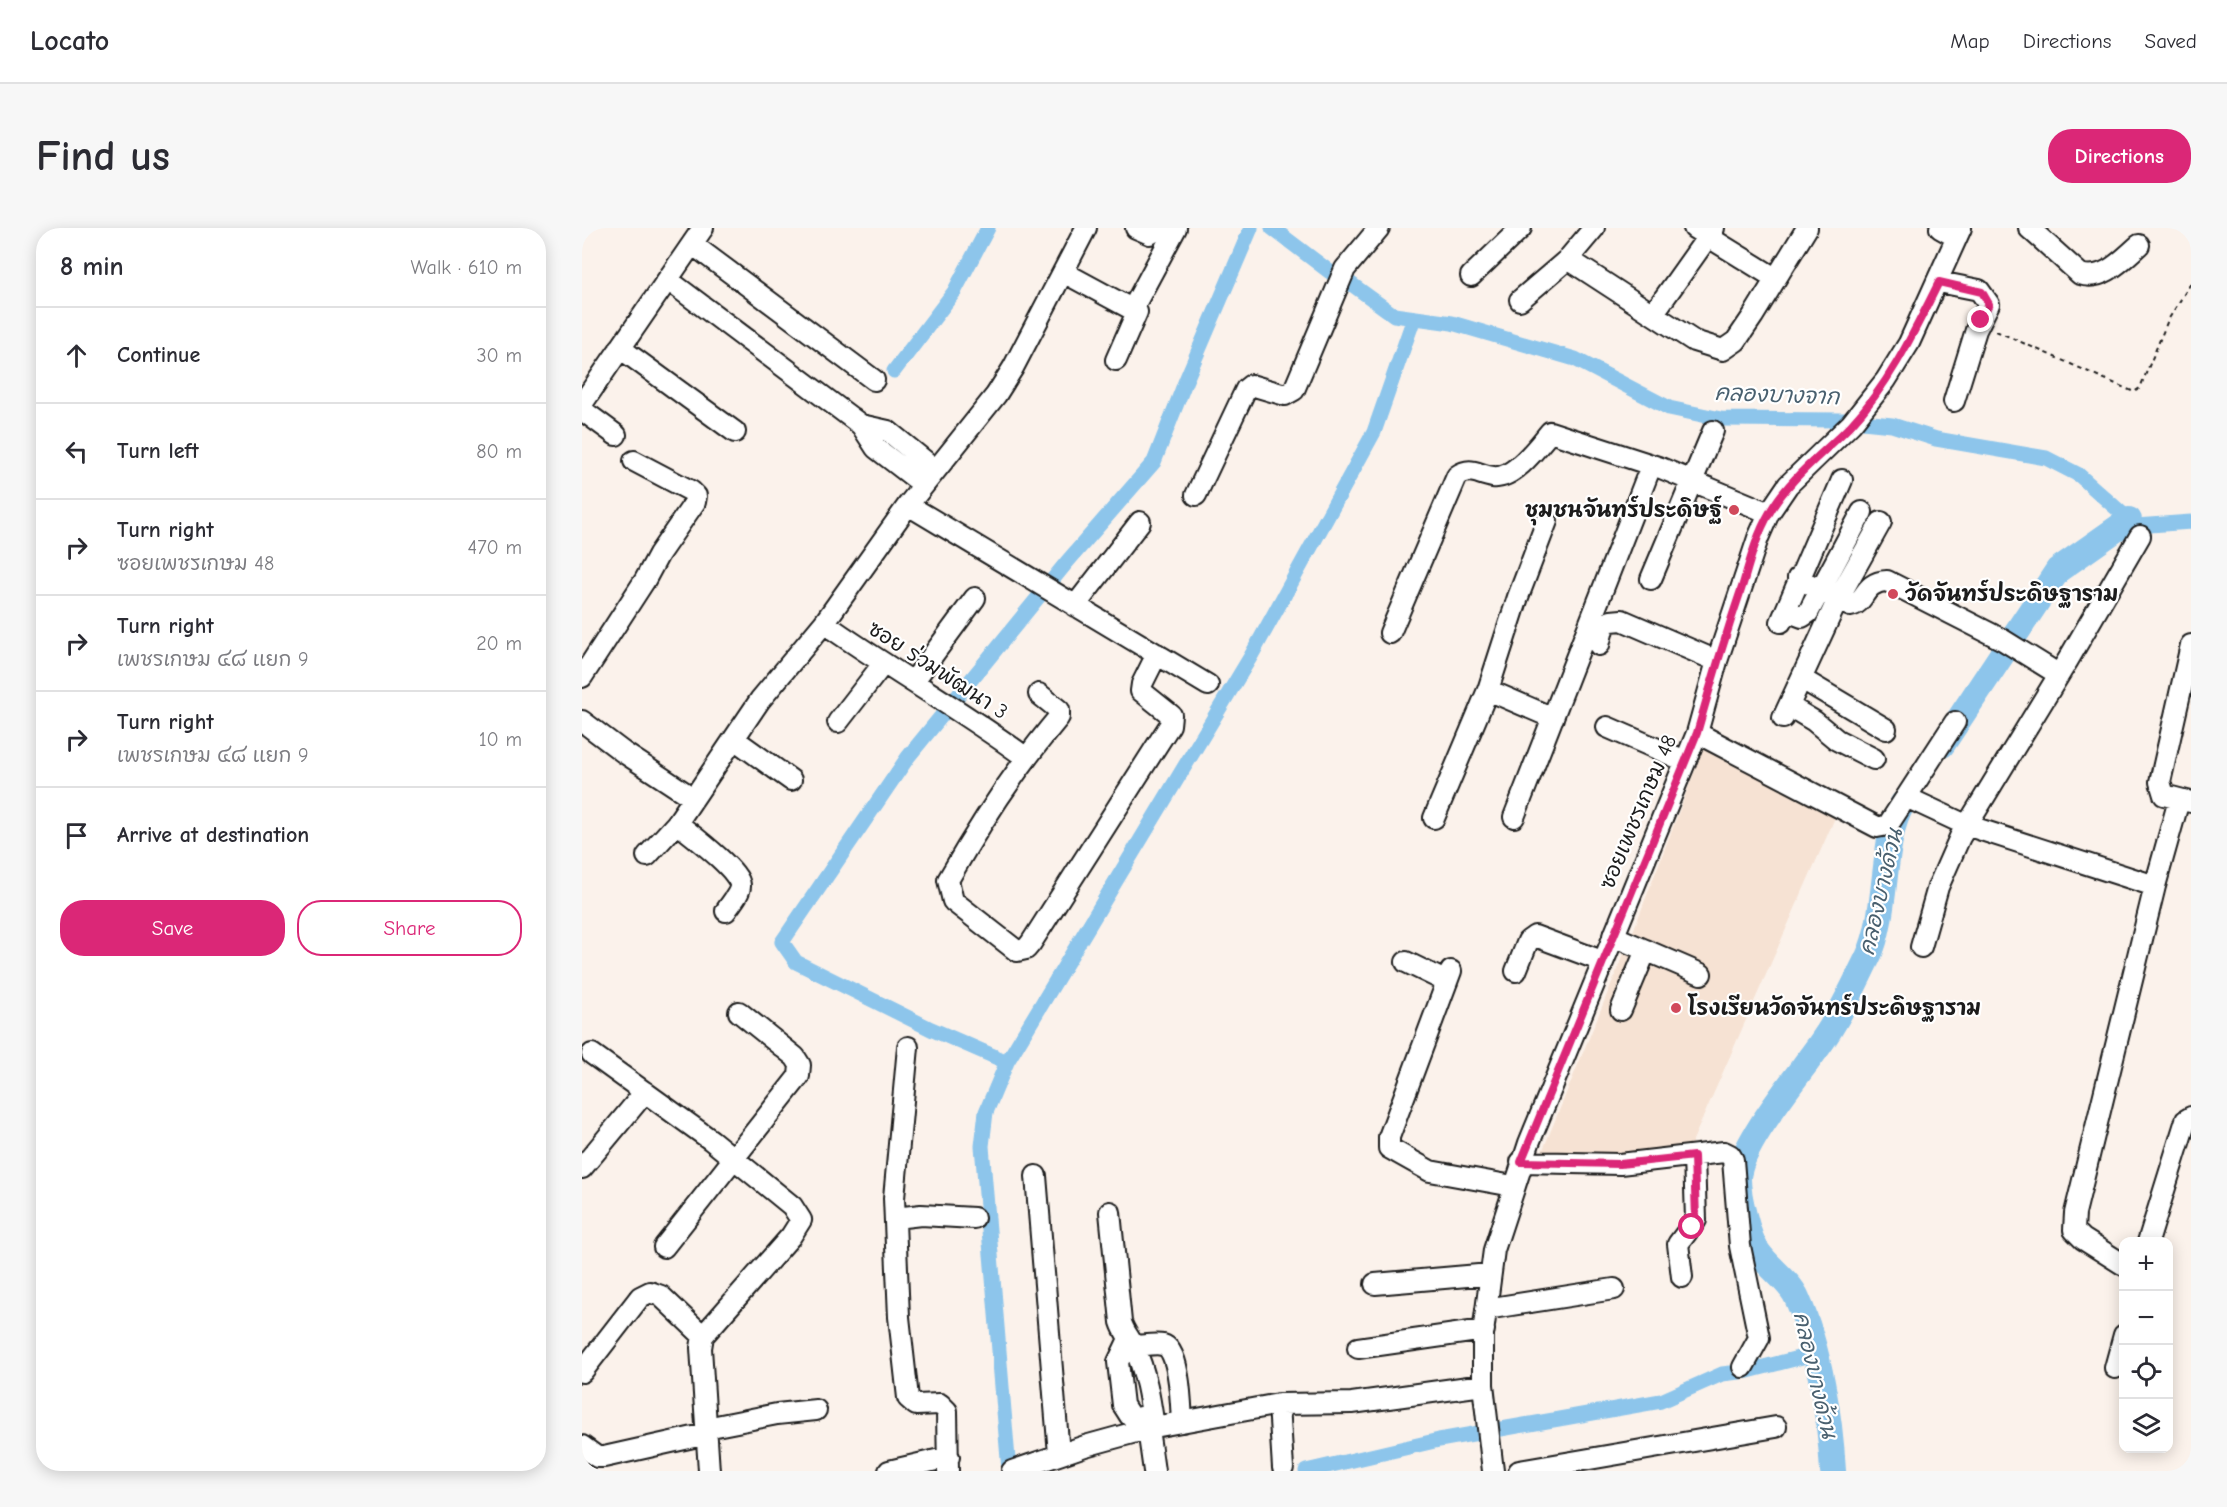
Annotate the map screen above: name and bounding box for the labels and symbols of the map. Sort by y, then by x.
route end [1967,306,1993,332]
water label: คลองบางจาก [1714,380,1842,410]
place label: ชุมชนจันทร์ประดิษฐ์ [1525,495,1722,526]
marker: ชุมชนจันทร์ประดิษฐ์ [1727,503,1741,517]
place label: วัดจันทร์ประดิษฐาราม [1905,579,2118,608]
marker: วัดจันทร์ประดิษฐาราม [1886,587,1900,601]
street label: ซอย ร่วมพัฒนา 3 [864,615,1013,724]
street label: ซอยเพชรเกษม 48 [1595,731,1681,893]
water label: คลองบางด้วน [1853,825,1908,958]
place label: โรงเรียนวัดจันทร์ประดิษฐาราม [1687,993,1981,1022]
marker: โรงเรียนวัดจันทร์ประดิษฐาราม [1669,1001,1683,1015]
route start [1678,1213,1704,1239]
water label: คลองบางด้วน [1788,1309,1843,1442]

